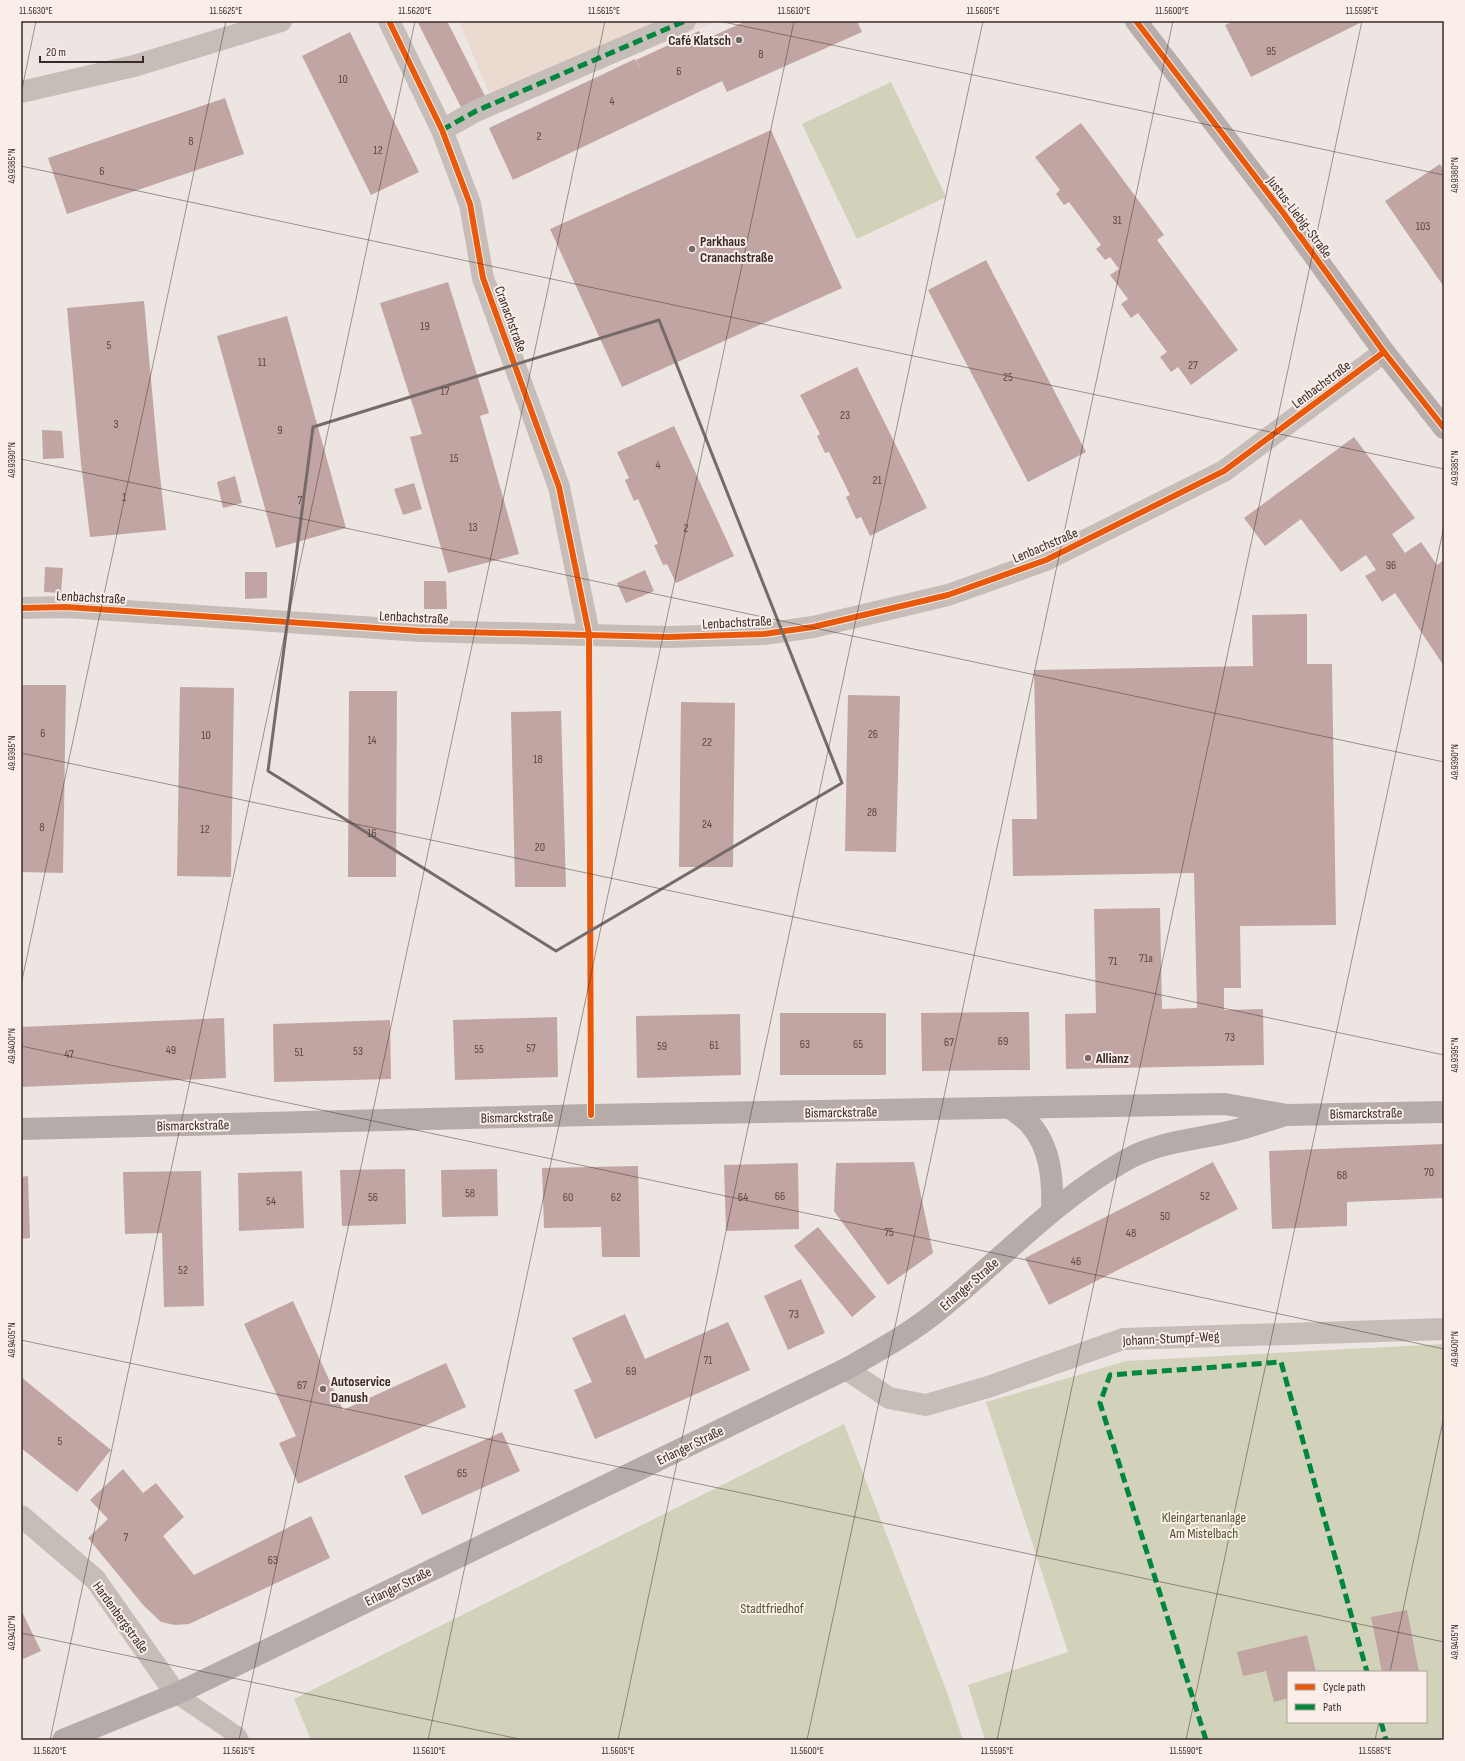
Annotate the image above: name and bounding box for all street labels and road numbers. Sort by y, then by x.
street label: Justus-Liebig-Straße [1263,172,1336,261]
street label: Cranachstraße [491,284,530,354]
street label: Lenbachstraße [1288,357,1354,412]
street label: Lenbachstraße [1010,524,1080,567]
street label: Lenbachstraße [56,587,126,608]
street label: Lenbachstraße [379,607,449,628]
street label: Lenbachstraße [702,612,772,633]
street label: Bismarckstraße [804,1103,878,1122]
street label: Bismarckstraße [1329,1104,1403,1123]
street label: Bismarckstraße [480,1108,554,1127]
street label: Bismarckstraße [156,1116,230,1135]
street label: Erlanger Straße [937,1254,1002,1314]
street label: Johann-Stumpf-Weg [1121,1327,1220,1350]
street label: Erlanger Straße [654,1422,726,1469]
street label: Erlanger Straße [362,1563,434,1610]
street label: Hardenbergstraße [89,1578,152,1656]

